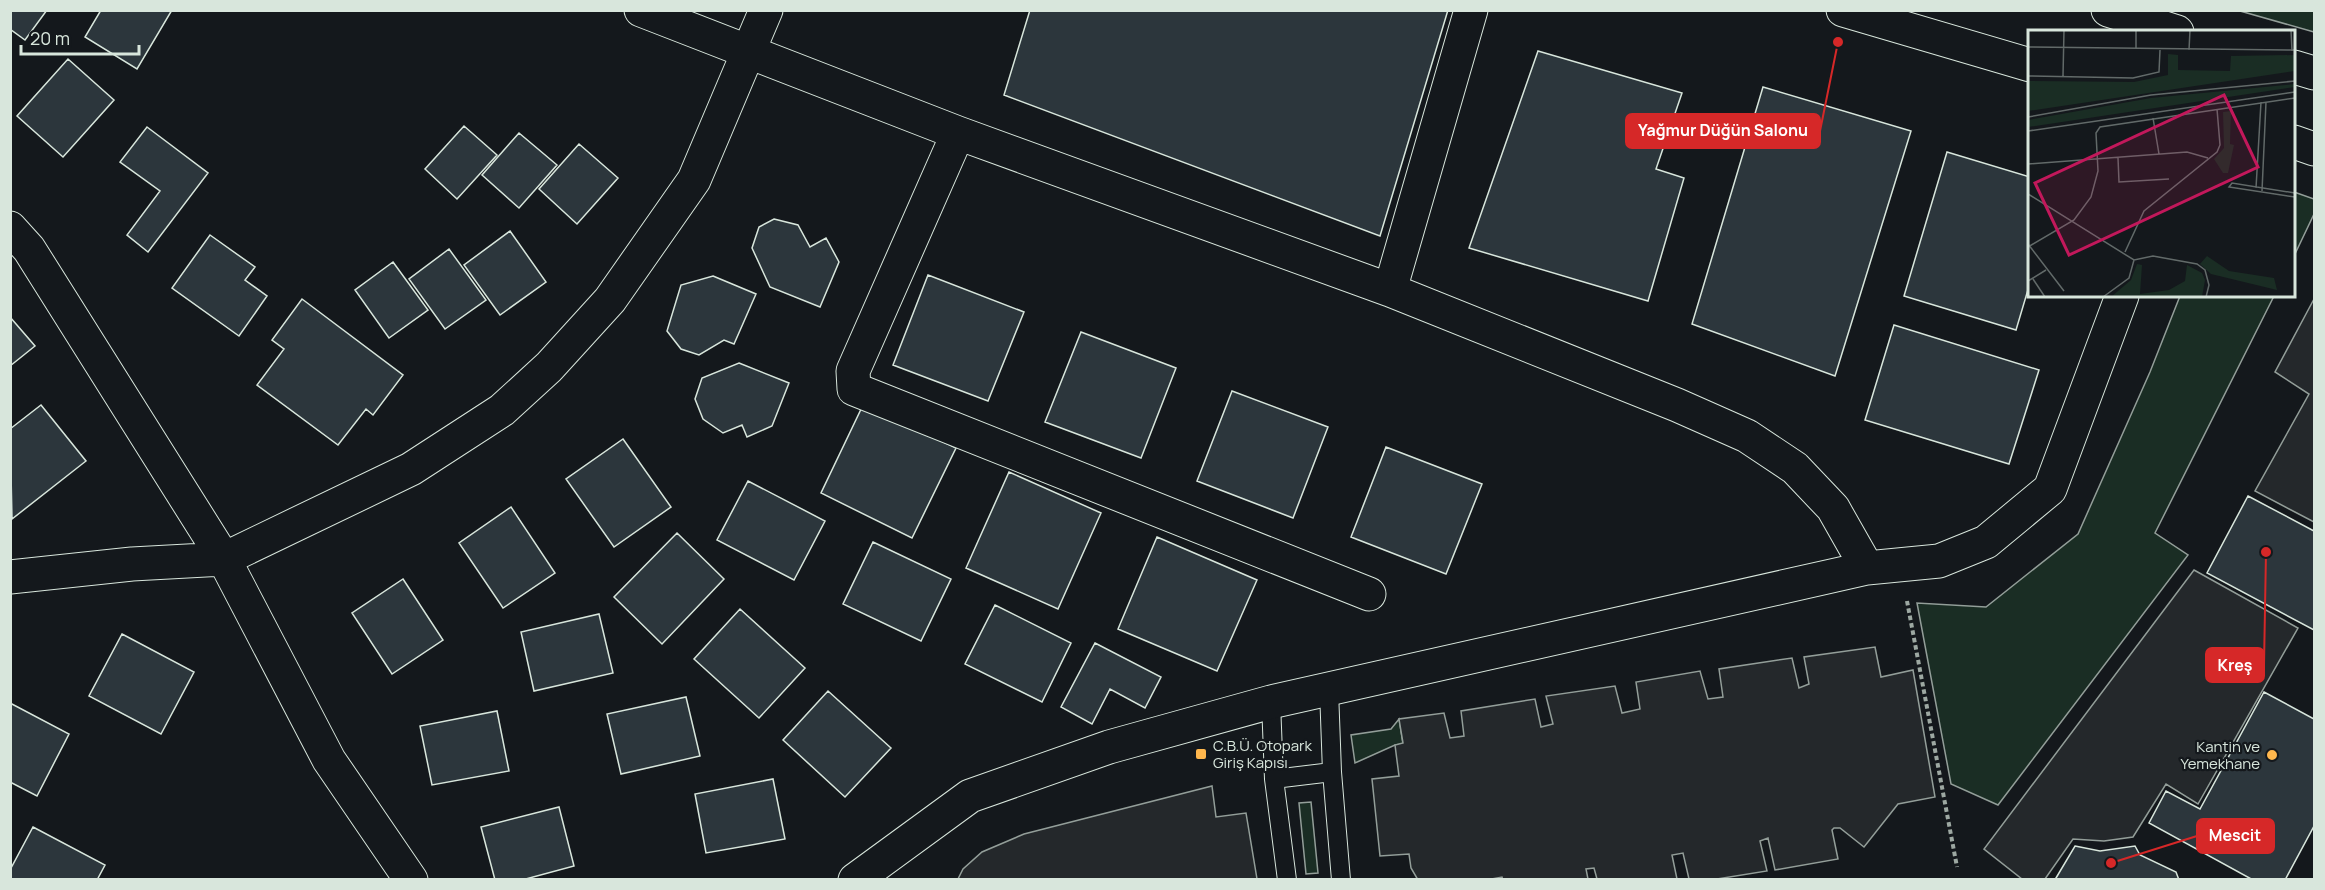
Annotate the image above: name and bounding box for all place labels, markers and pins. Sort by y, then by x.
callout: Yağmur Düğün Salonu [1626,114,1820,148]
callout: Kreş [2206,648,2264,682]
place label: C.B.Ü. Otopark Giriş Kapısı [1213,735,1312,773]
place label: Kantin ve Yemekhane [2181,736,2260,774]
marker: C.B.Ü. Otopark Giriş Kapısı [1194,747,1208,761]
marker: Kantin ve Yemekhane [2265,748,2279,762]
callout: Mescit [2197,819,2274,853]

